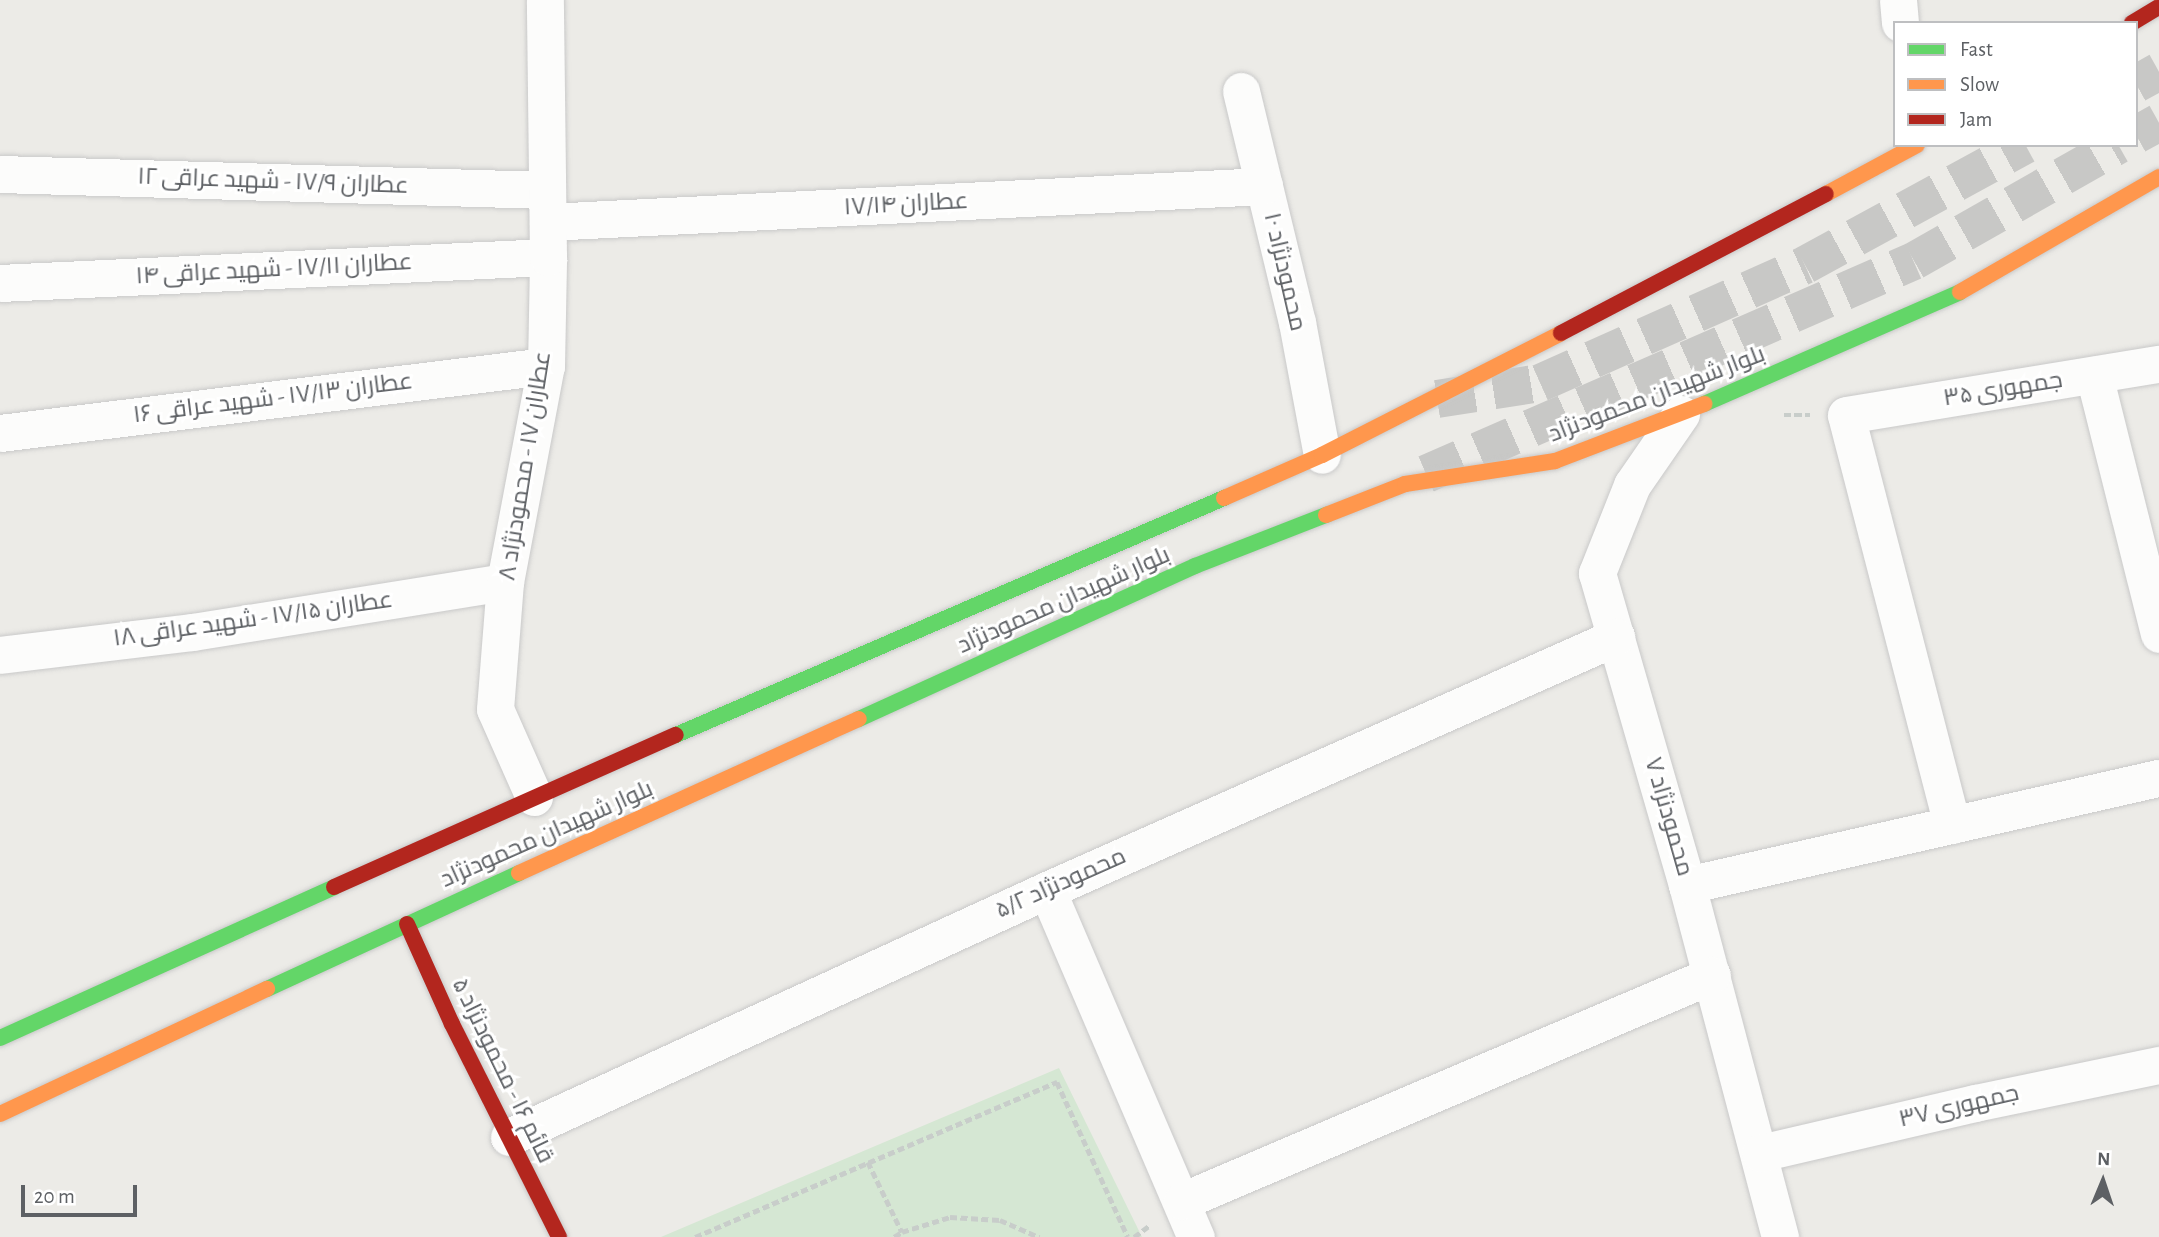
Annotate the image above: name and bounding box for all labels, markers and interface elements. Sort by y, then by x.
legend [1893,21,2138,147]
text: Fast [1960,39,1993,60]
text: Slow [1960,74,1999,95]
text: Jam [1960,109,1992,130]
street label: عطاران ۱۷/۹ - شهید عراقی ۱۲ [137,163,409,201]
street label: عطاران ۱۷/۱۴ [843,187,969,223]
street label: محمودنژاد ۱۰ [1256,210,1312,334]
street label: عطاران ۱۷/۱۱ - شهید عراقی ۱۴ [135,248,413,292]
street label: بلوار شهیدان محمودنژاد [1545,340,1769,450]
street label: عطاران ۱۷ - محمودنژاد ۸ [494,349,558,583]
street label: جمهوری ۳۵ [1941,366,2065,414]
street label: عطاران ۱۷/۱۳ - شهید عراقی ۱۶ [132,368,414,430]
street label: بلوار شهیدان محمودنژاد [953,541,1175,661]
street label: عطاران ۱۷/۱۵ - شهید عراقی ۱۸ [111,586,395,654]
street label: محمودنژاد ۷ [1637,754,1699,880]
street label: بلوار شهیدان محمودنژاد [436,775,658,895]
street label: محمودنژاد ۵/۲ [991,842,1131,926]
street label: قائم ۱۶ - محمودنژاد ۵ [445,974,559,1168]
street label: جمهوری ۳۷ [1896,1079,2022,1135]
north arrow [2068,1146,2138,1216]
text: N [2097,1150,2111,1169]
scale bar [24,1170,140,1214]
text: 20 m [34,1186,75,1207]

